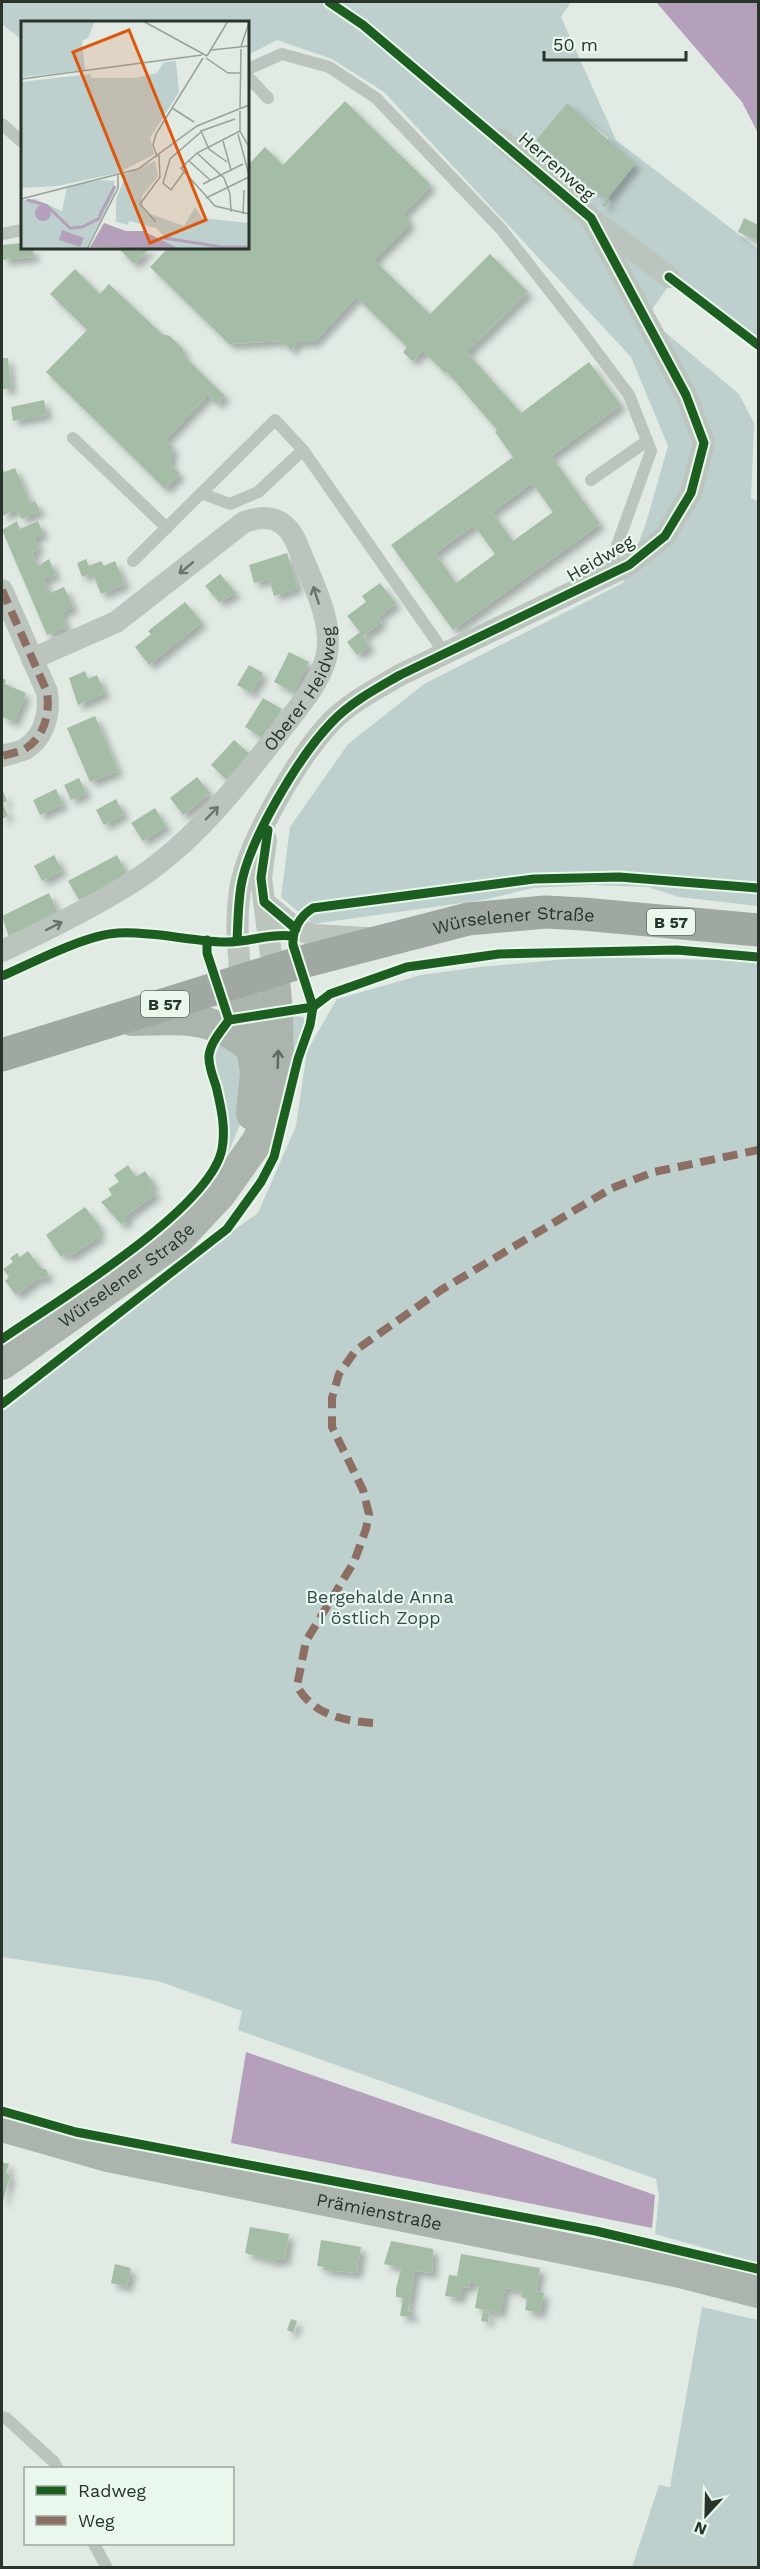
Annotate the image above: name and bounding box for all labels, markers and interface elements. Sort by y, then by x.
inset map [21,21,249,249]
scale bar [544,24,686,62]
text: 50 m [553,34,598,55]
street label: Herrenweg [515,127,600,205]
street label: Heidweg [563,530,638,586]
one-way arrow [178,561,194,574]
one-way arrow [310,586,321,605]
street label: Oberer Heidweg [258,625,339,755]
one-way arrow [204,805,219,820]
street label: Würselener Straße [430,901,596,938]
road number: B 57 [647,909,695,935]
one-way arrow [45,920,63,931]
road number: B 57 [141,991,189,1017]
one-way arrow [272,1049,284,1069]
street label: Würselener Straße [54,1218,198,1331]
park label: Bergehalde Anna I östlich Zopp [306,1586,454,1628]
street label: Prämienstraße [315,2188,444,2234]
legend [24,2467,234,2545]
text: Radweg [78,2480,147,2501]
north arrow [676,2485,736,2545]
text: Weg [78,2510,115,2531]
text: N [692,2517,710,2539]

